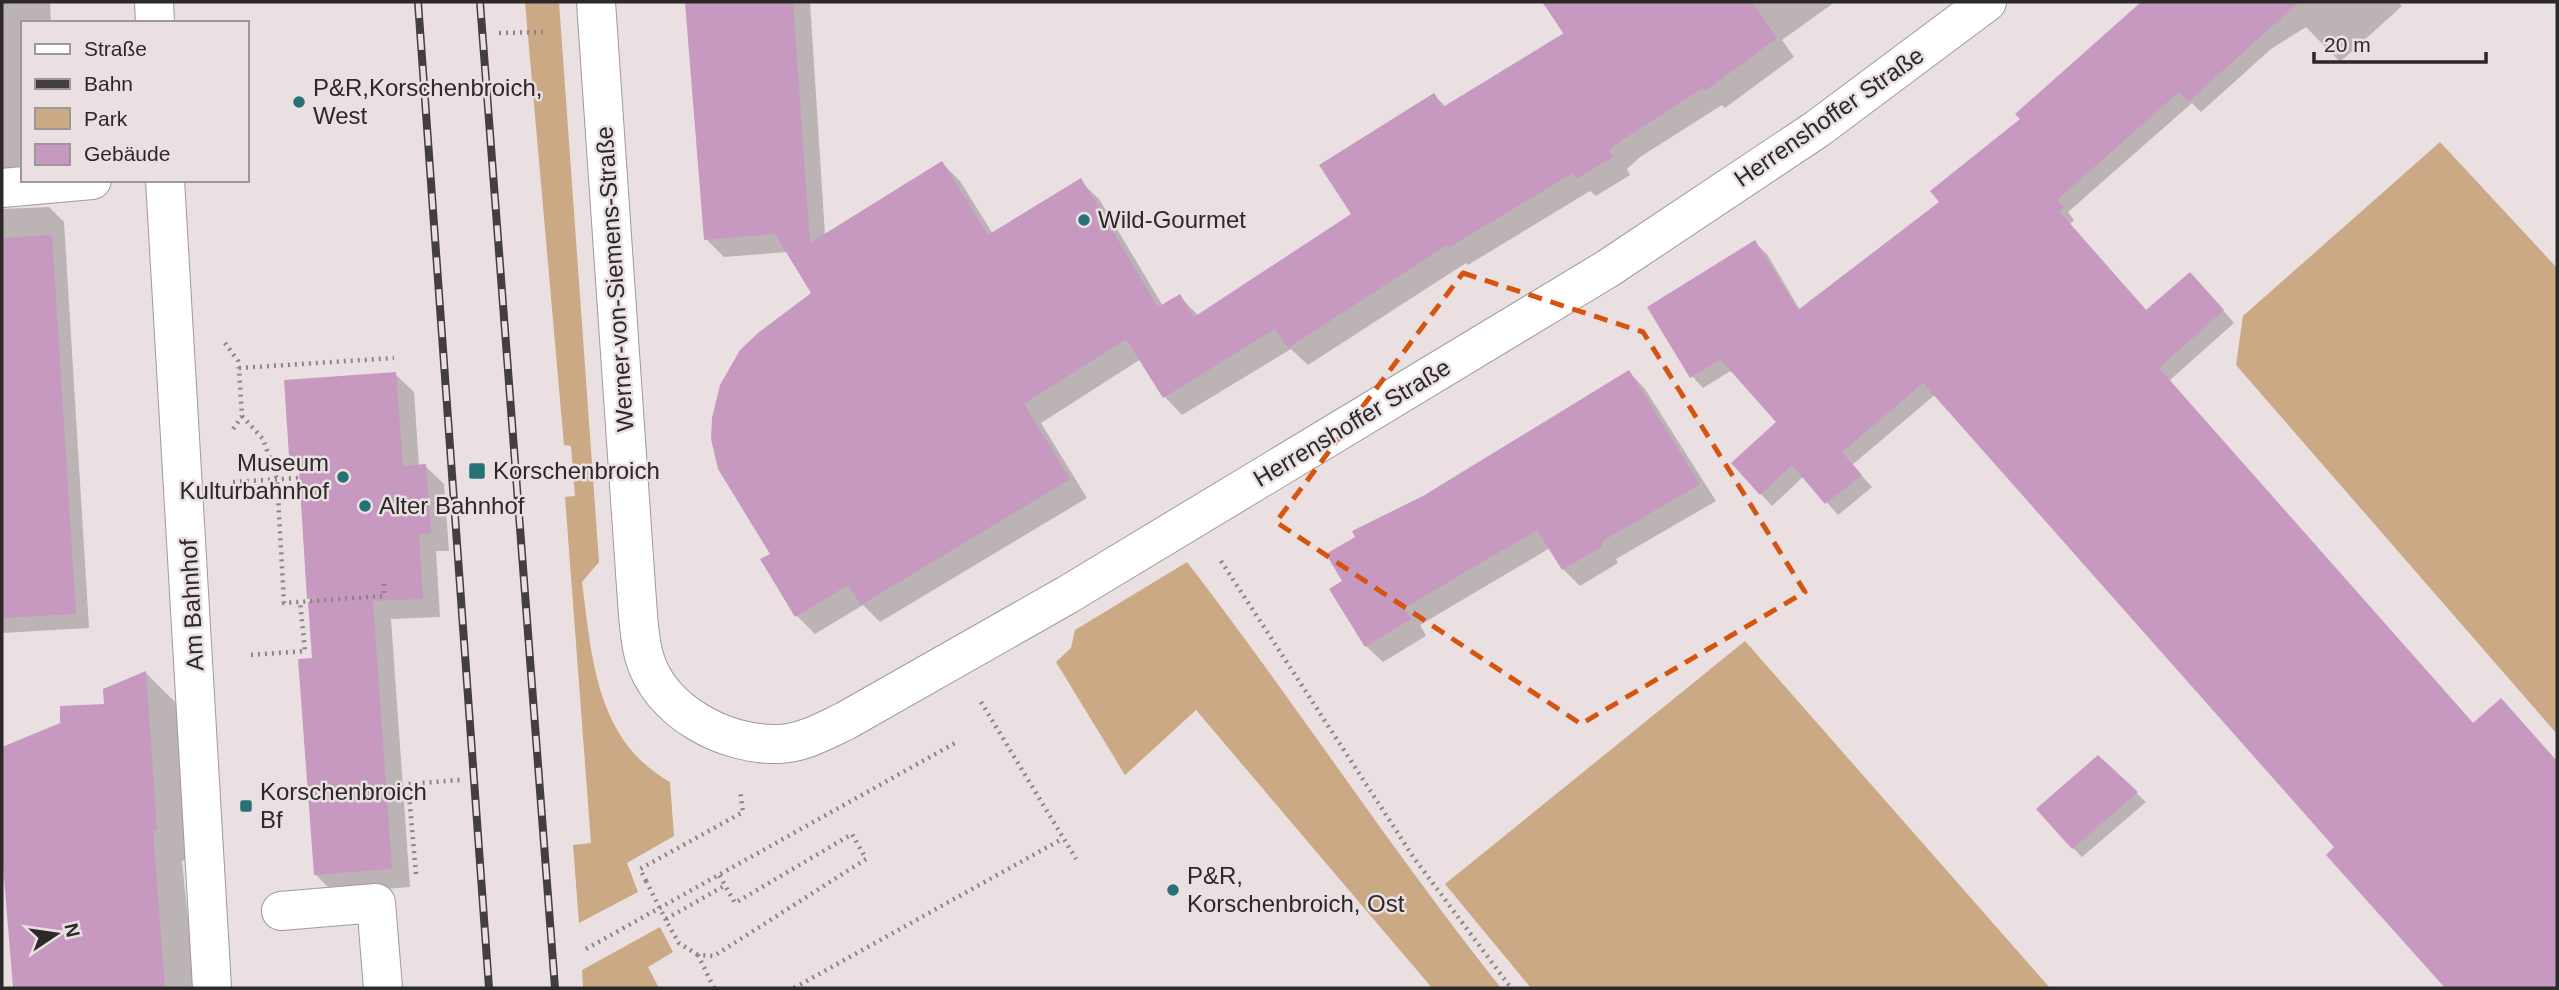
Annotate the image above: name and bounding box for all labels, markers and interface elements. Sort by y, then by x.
legend [21,21,248,182]
scale bar [2314,21,2486,65]
text: 20 m [2324,33,2371,56]
text: Straße [84,37,147,60]
street label: Herrenshoffer Straße [1729,41,1929,192]
text: Bahn [84,72,133,95]
place label: P&R,Korschenbroich, West [313,74,542,129]
marker: P&R,Korschenbroich, West [291,94,307,110]
text: Park [84,107,128,130]
street label: Werner-von-Siemens-Straße [590,125,639,433]
text: Gebäude [84,142,170,165]
place label: Wild-Gourmet [1098,206,1246,233]
marker: Wild-Gourmet [1076,212,1092,228]
street label: Herrenshoffer Straße [1248,353,1455,492]
place label: Museum Kulturbahnhof [180,449,329,504]
place label: Korschenbroich [493,457,660,484]
marker: Korschenbroich [467,461,487,481]
marker: Museum Kulturbahnhof [335,469,351,485]
place label: Alter Bahnhof [379,492,525,519]
marker: Alter Bahnhof [357,498,373,514]
street label: Am Bahnhof [175,538,208,672]
place label: Korschenbroich Bf [260,778,427,833]
marker: Korschenbroich Bf [238,798,254,814]
place label: P&R, Korschenbroich, Ost [1187,862,1405,917]
marker: P&R, Korschenbroich, Ost [1165,882,1181,898]
north arrow [21,899,91,969]
text: N [60,921,84,939]

